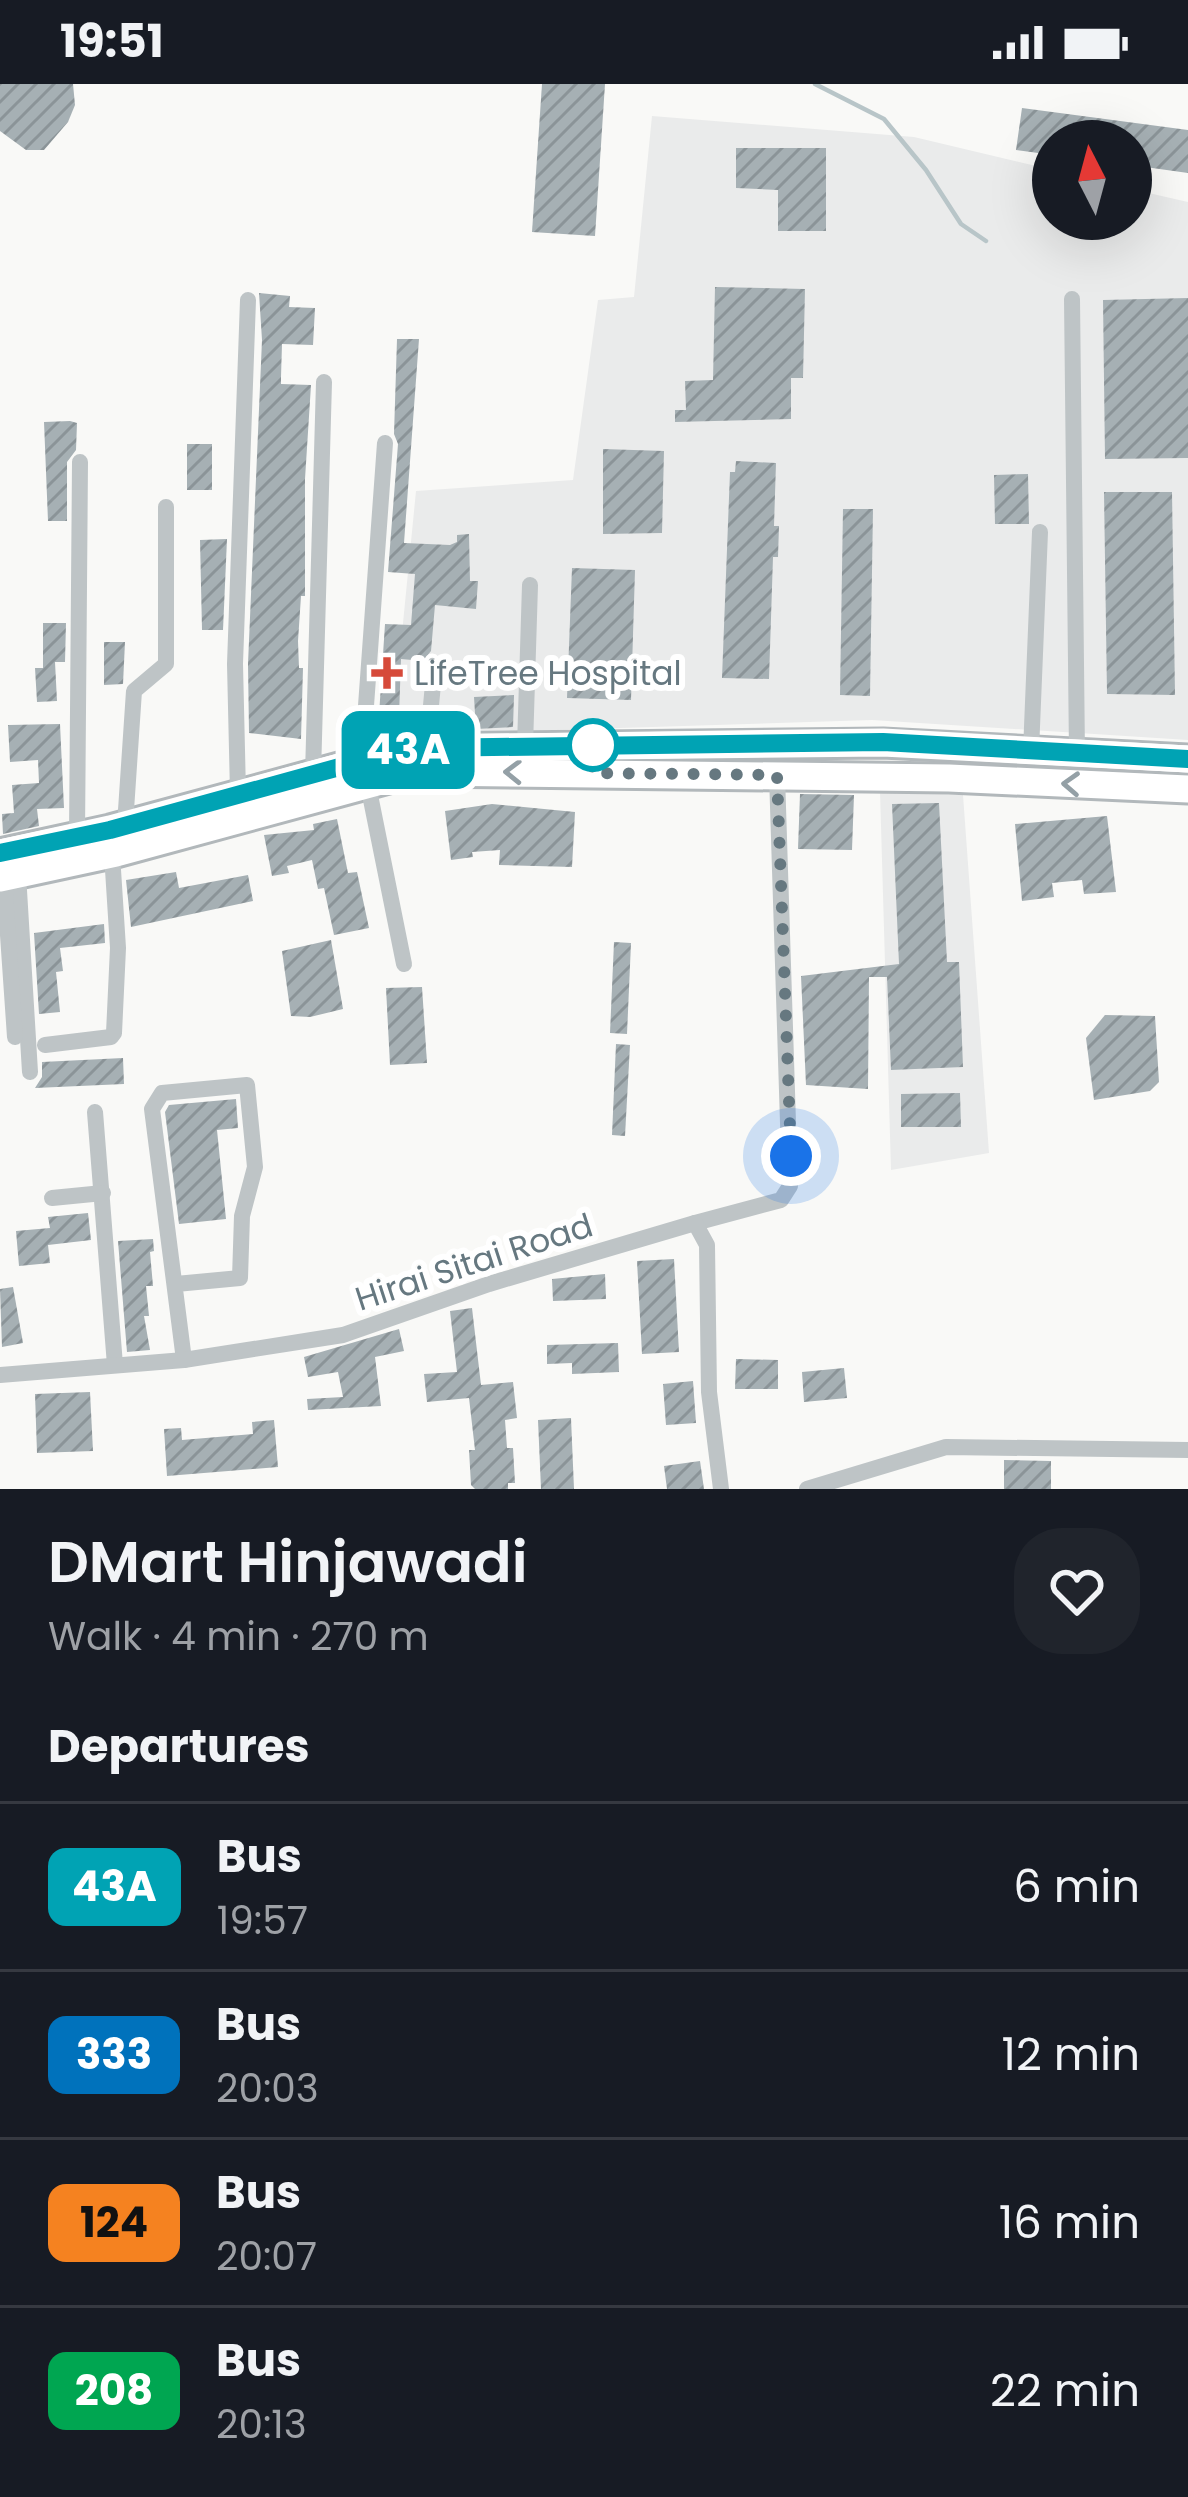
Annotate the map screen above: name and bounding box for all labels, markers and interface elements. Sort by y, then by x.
text: 19:51 [60,10,164,73]
north arrow [1032,120,1152,240]
map controls [1032,120,1152,240]
place label: LifeTree Hospital [414,650,682,697]
marker: LifeTree Hospital [371,657,403,689]
line badge: 43A [339,711,477,789]
text: 43A [366,720,450,779]
unlabelled marker [568,720,618,770]
one-way arrow [503,759,521,785]
one-way arrow [1061,771,1080,797]
your location [761,1126,821,1186]
street label: Hirai Sitai Road [349,1201,599,1323]
text: DMart Hinjawadi [48,1522,528,1602]
button: heart [1014,1528,1140,1654]
text: Walk · 4 min · 270 m [48,1609,429,1664]
text: Departures [48,1715,310,1778]
text: Bus [217,1825,302,1888]
text: 6 min [1013,1855,1140,1918]
text: 43A [72,1857,157,1916]
text: 19:57 [217,1893,308,1948]
text: Bus [216,1993,301,2056]
text: 12 min [1001,2023,1140,2086]
text: 333 [76,2025,152,2084]
text: 20:03 [216,2061,319,2116]
text: Bus [216,2161,301,2224]
text: 16 min [999,2191,1140,2254]
text: 124 [80,2193,148,2252]
text: 20:07 [216,2229,317,2284]
text: Bus [216,2329,301,2392]
text: 22 min [990,2359,1140,2422]
text: 208 [75,2361,153,2420]
text: 20:13 [216,2397,307,2452]

